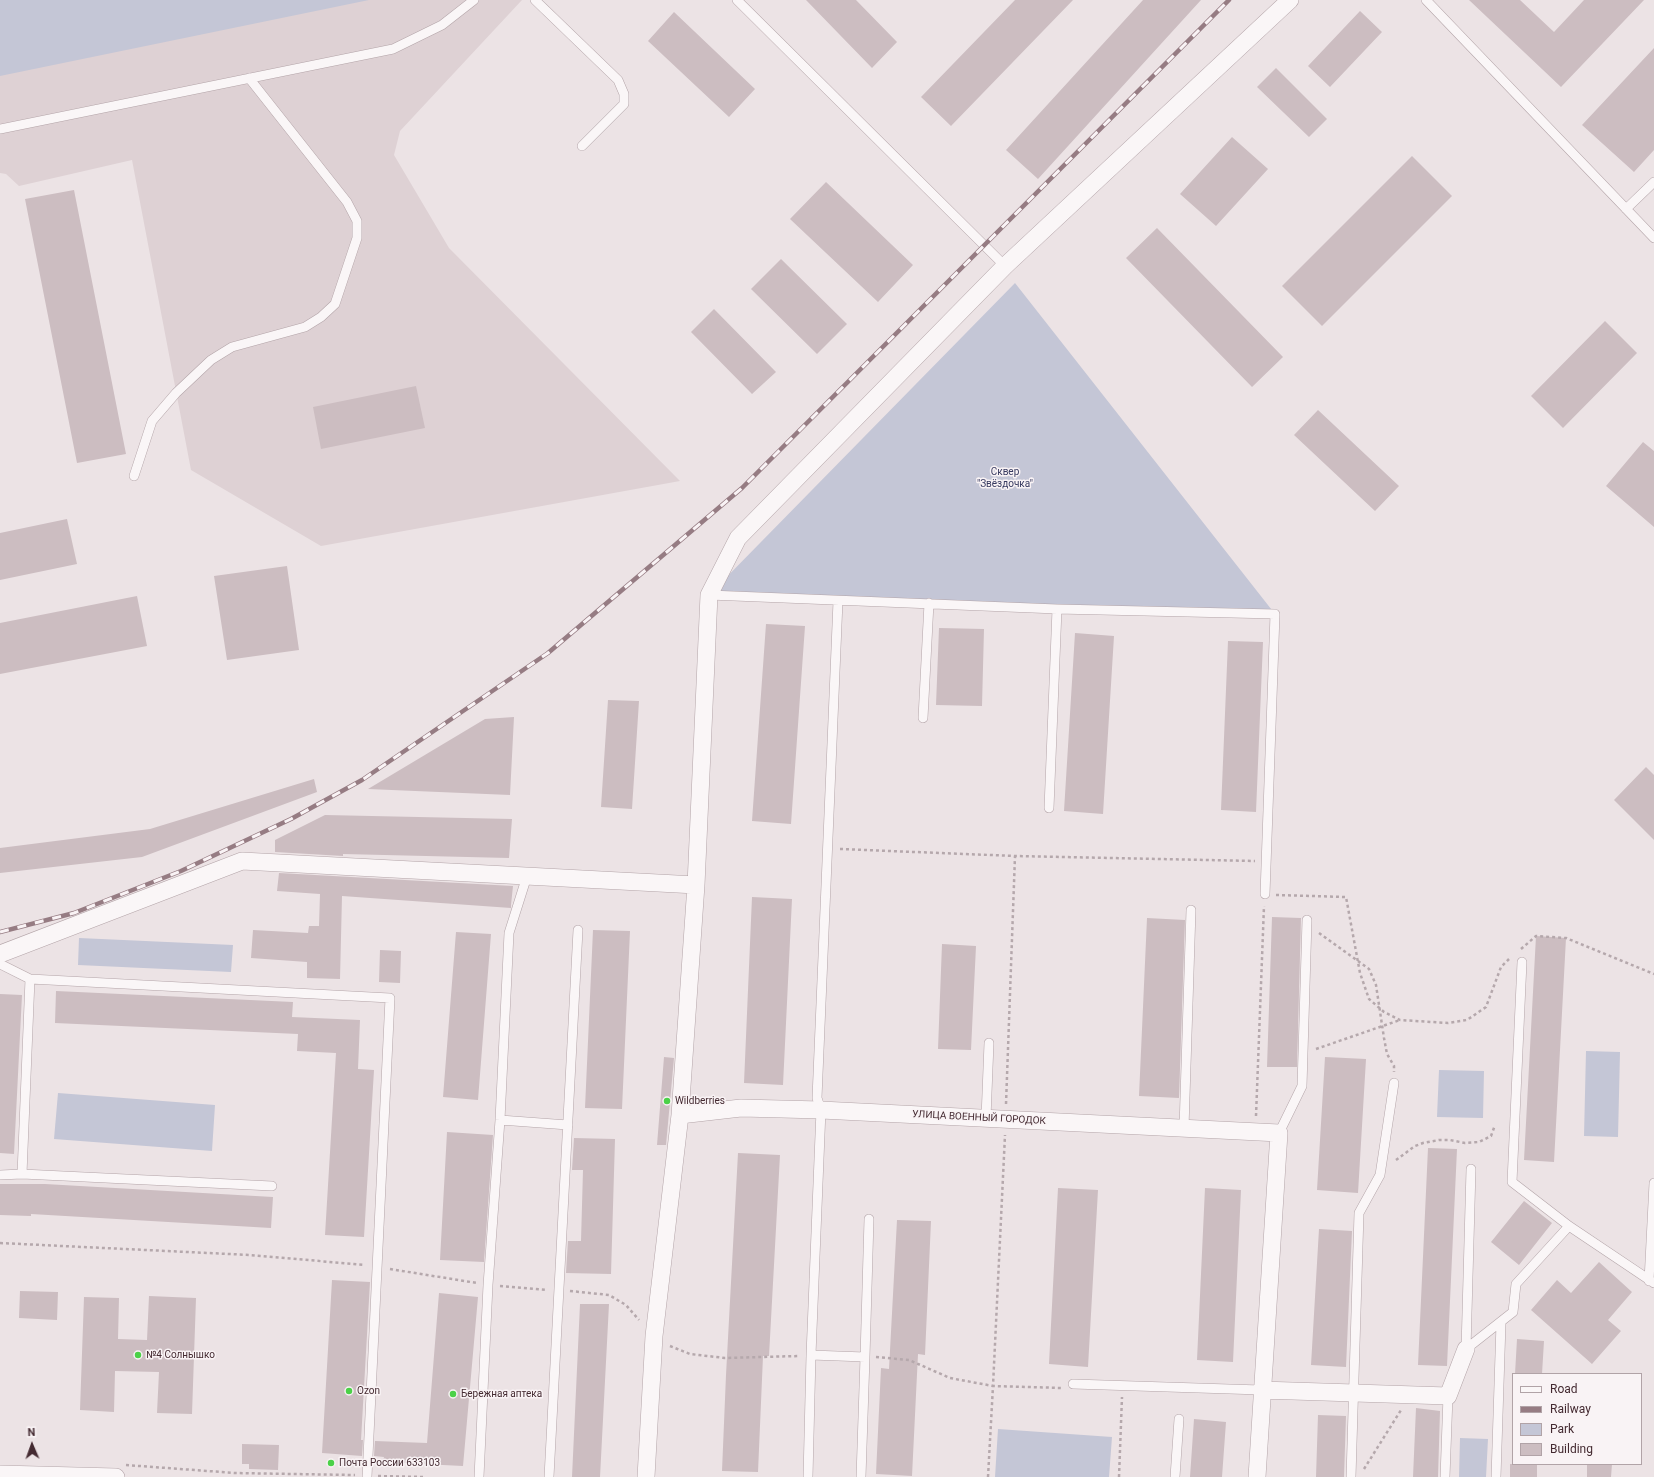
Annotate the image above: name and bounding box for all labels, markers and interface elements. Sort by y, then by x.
park label: Сквер "Звёздочка" [977,466,1033,490]
place label: Wildberries [675,1095,725,1107]
marker: Wildberries [662,1096,672,1106]
street label: УЛИЦА ВОЕННЫЙ ГОРОДОК [912,1109,1046,1127]
place label: №4 Солнышко [146,1349,215,1361]
marker: №4 Солнышко [133,1350,143,1360]
legend [1512,1373,1642,1465]
text: Road [1550,1382,1578,1396]
place label: Ozon [357,1385,380,1397]
marker: Ozon [344,1386,354,1396]
place label: Бережная аптека [461,1388,542,1400]
marker: Бережная аптека [448,1389,458,1399]
text: Railway [1550,1402,1591,1416]
text: Park [1550,1422,1574,1436]
north arrow [12,1425,52,1465]
text: N [27,1426,36,1439]
text: Building [1550,1442,1593,1456]
place label: Почта России 633103 [339,1457,440,1469]
marker: Почта России 633103 [326,1458,336,1468]

